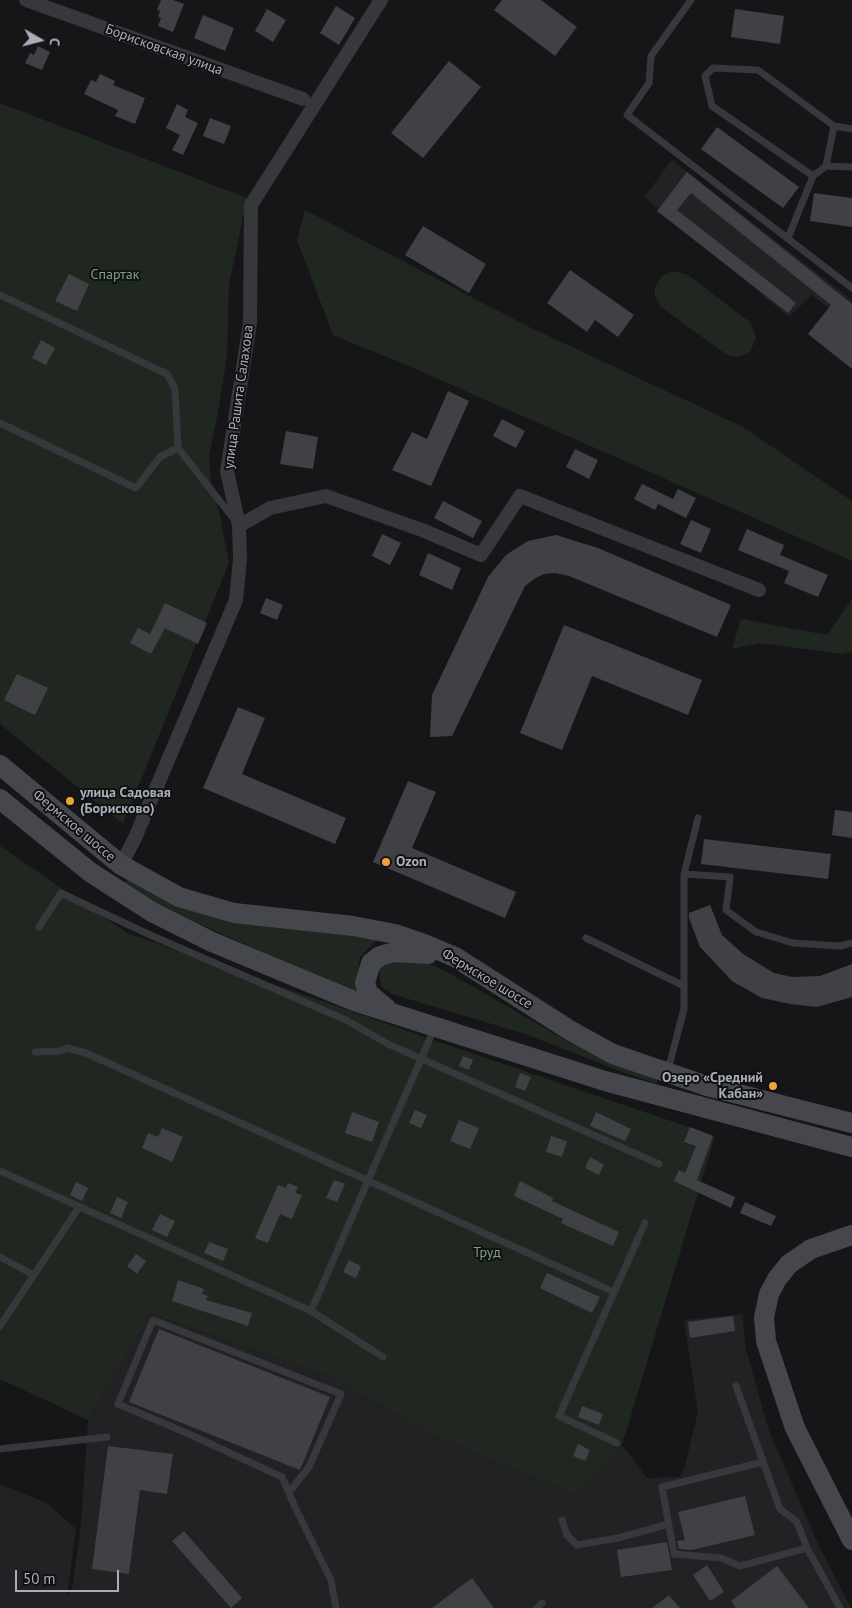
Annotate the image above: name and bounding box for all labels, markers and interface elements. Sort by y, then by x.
north arrow [15,15,65,65]
street label: Борисковская улица [103,21,225,79]
text: С [45,37,64,47]
park label: Спартак [91,267,139,283]
street label: улица Рашита Салахова [221,324,257,470]
place label: улица Садовая (Борисково) [80,785,171,818]
street label: Фермское шоссе [29,787,119,865]
marker: улица Садовая (Борисково) [64,795,76,807]
place label: Ozon [396,854,427,870]
marker: Ozon [380,856,392,868]
street label: Фермское шоссе [439,945,535,1013]
place label: Озеро «Средний Кабан» [662,1070,763,1102]
marker: Озеро «Средний Кабан» [767,1080,779,1092]
park label: Труд [473,1245,501,1261]
scale bar [18,1560,121,1592]
text: 50 m [23,1569,56,1588]

